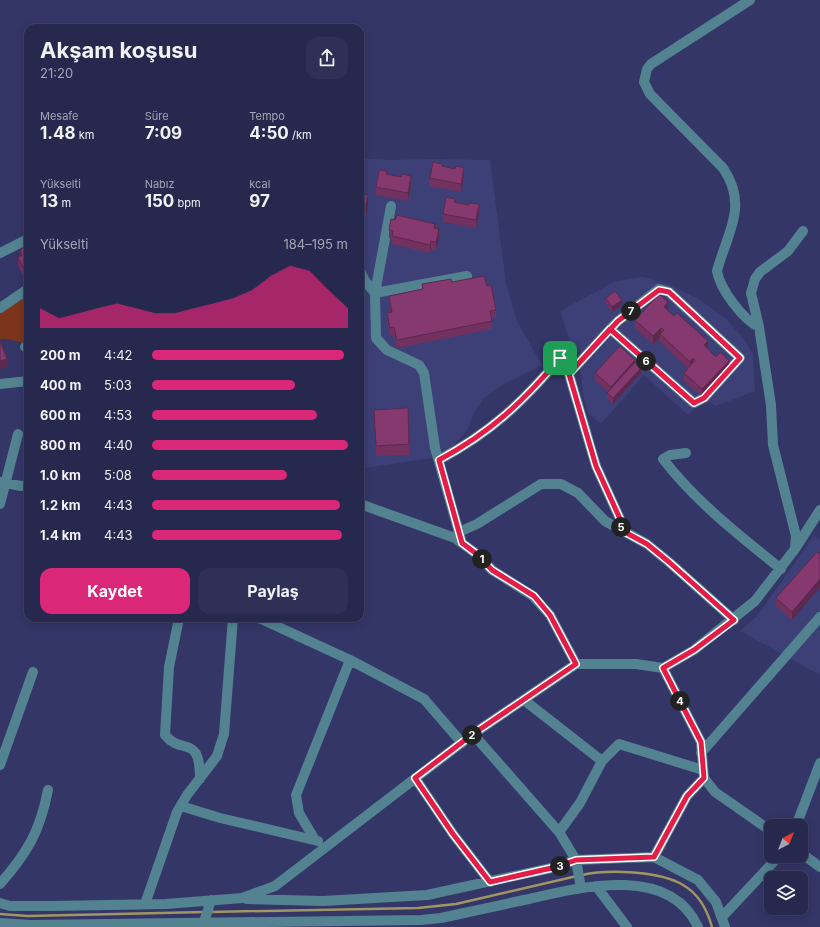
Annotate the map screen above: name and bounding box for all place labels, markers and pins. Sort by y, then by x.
pin: 7 [621,301,641,321]
pin [543,341,577,375]
pin: 6 [636,351,656,371]
pin: 5 [611,517,631,537]
pin: 1 [472,549,492,569]
pin: 4 [670,691,690,711]
pin: 2 [462,725,482,745]
pin: 3 [550,856,570,876]

